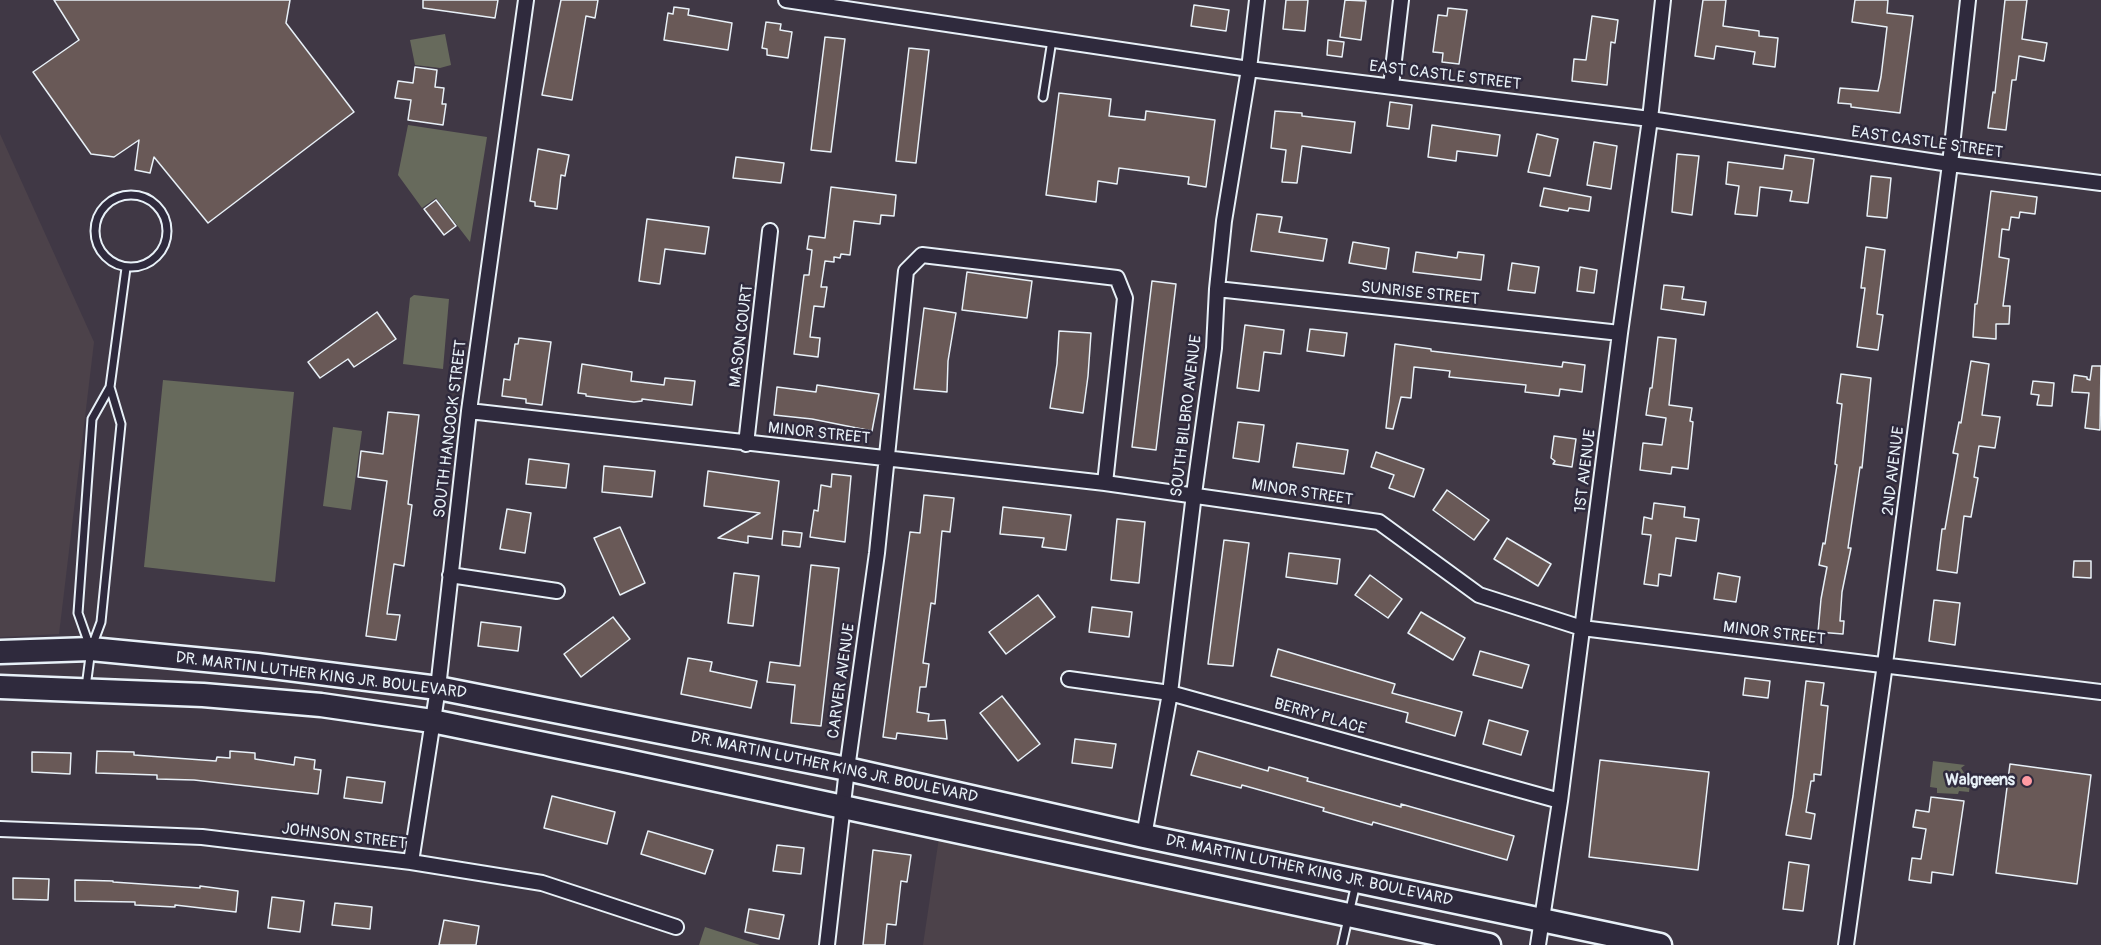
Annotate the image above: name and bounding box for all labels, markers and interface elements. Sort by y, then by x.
street label: EAST CASTLE STREET [1368,57,1522,95]
street label: EAST CASTLE STREET [1850,123,2004,163]
street label: SUNRISE STREET [1360,278,1480,310]
street label: MASON COURT [726,283,758,389]
street label: SOUTH BILBRO AVENUE [1168,334,1206,498]
street label: SOUTH HANCOCK STREET [431,339,471,519]
street label: MINOR STREET [767,419,871,449]
street label: 2ND AVENUE [1879,425,1909,517]
street label: 1ST AVENUE [1571,428,1601,514]
street label: MINOR STREET [1250,475,1354,511]
street label: MINOR STREET [1722,618,1826,650]
street label: CARVER AVENUE [824,622,860,740]
street label: DR. MARTIN LUTHER KING JR. BOULEVARD [174,649,468,703]
street label: BERRY PLACE [1272,695,1368,739]
street label: DR. MARTIN LUTHER KING JR. BOULEVARD [689,728,979,808]
place label: Walgreens [1945,771,2015,791]
marker: Walgreens [2020,774,2034,788]
street label: JOHNSON STREET [281,820,407,854]
street label: DR. MARTIN LUTHER KING JR. BOULEVARD [1164,831,1454,911]

